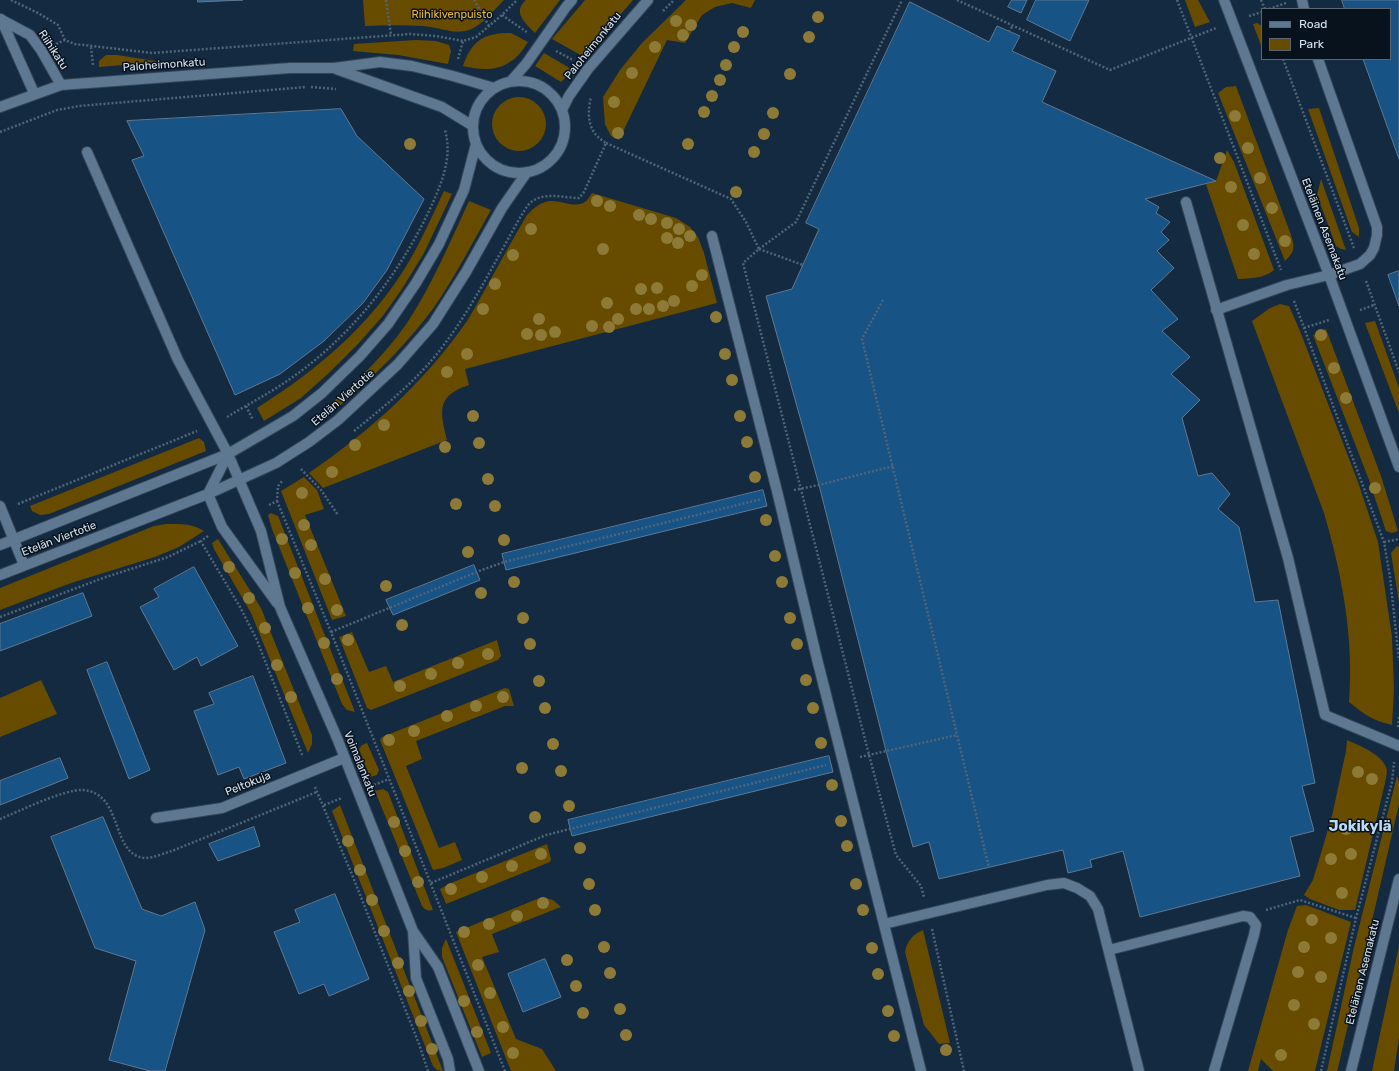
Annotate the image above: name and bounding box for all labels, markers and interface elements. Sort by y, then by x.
park label: Riihikivenpuisto [411,8,493,22]
legend [1261,8,1391,60]
street label: Paloheimonkatu [562,10,624,82]
text: Road [1299,17,1327,31]
street label: Riihikatu [35,28,71,72]
text: Park [1299,37,1324,51]
street label: Paloheimonkatu [122,56,206,74]
street label: Eteläinen Asemakatu [1298,176,1350,282]
street label: Etelän Viertotie [309,367,377,429]
street label: Etelän Viertotie [20,519,98,559]
street label: Voimalankatu [341,729,379,799]
street label: Peltokuja [223,769,273,799]
district label: Jokikylä [1328,818,1392,836]
street label: Eteläinen Asemakatu [1344,918,1382,1026]

